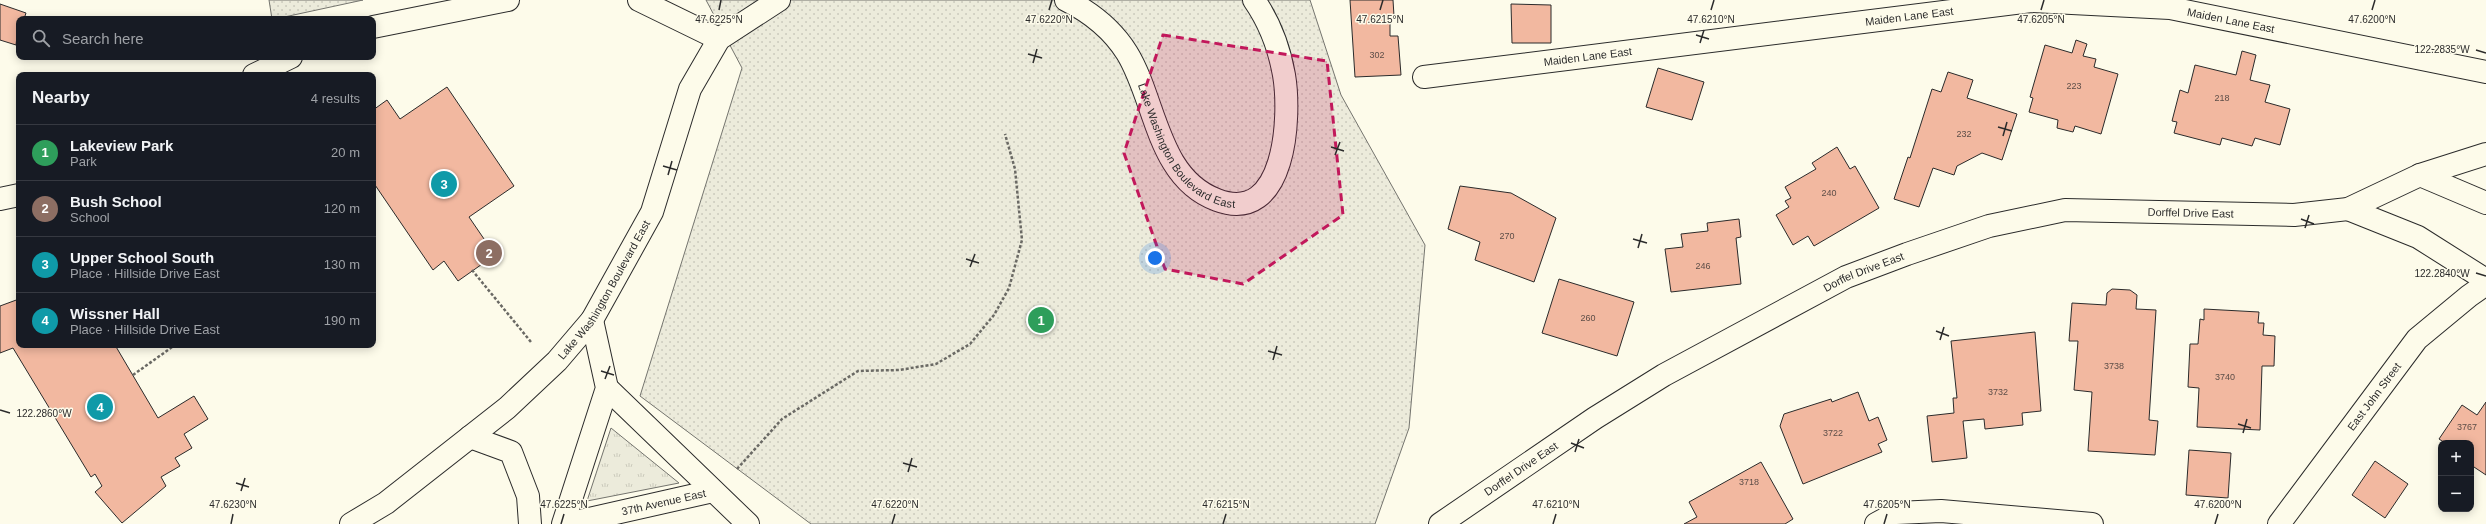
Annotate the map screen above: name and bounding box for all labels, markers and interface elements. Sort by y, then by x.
street label: Maiden Lane East [1864,5,1954,28]
street label: Maiden Lane East [2186,6,2276,35]
text: 47.6225°N [695,14,743,25]
text: 47.6220°N [1025,14,1073,25]
text: 47.6215°N [1356,14,1404,25]
text: 47.6210°N [1687,14,1735,25]
text: 47.6205°N [2017,14,2065,25]
text: 47.6200°N [2348,14,2396,25]
search box [16,16,376,60]
icon: search [30,27,52,49]
text: Search here [62,30,144,47]
text: 122.2835°W [2414,44,2470,55]
street label: Maiden Lane East [1543,45,1633,68]
house number: 302 [1369,50,1385,60]
house number: 223 [2066,81,2082,91]
street label: Lake Washington Boulevard East [1136,82,1236,210]
text: Nearby [32,88,90,107]
text: 4 results [311,91,360,106]
house number: 218 [2214,93,2230,103]
house number: 232 [1956,129,1972,139]
text: Lakeview Park [70,137,173,154]
text: 1 [41,145,49,160]
text: 20 m [331,145,360,160]
text: Park [70,154,97,169]
pin: 3 [431,169,457,199]
house number: 240 [1821,188,1837,198]
text: Bush School [70,193,162,210]
text: 2 [41,201,49,216]
text: 120 m [324,201,360,216]
street label: Dorffel Drive East [2147,206,2234,220]
text: School [70,210,110,225]
street label: Lake Washington Boulevard East [555,218,652,361]
house number: 270 [1499,231,1515,241]
pin: 2 [476,238,502,268]
your location [1145,248,1165,268]
text: Upper School South [70,249,214,266]
street label: Dorffel Drive East [1821,250,1905,294]
text: 3 [41,257,49,272]
text: 130 m [324,257,360,272]
house number: 246 [1695,261,1711,271]
text: Place · Hillside Drive East [70,266,220,281]
text: 122.2840°W [2414,268,2470,279]
text: Wissner Hall [70,305,160,322]
pin: 1 [1028,305,1054,335]
text: 4 [41,313,49,328]
text: 190 m [324,313,360,328]
house number: 260 [1580,313,1596,323]
text: Place · Hillside Drive East [70,322,220,337]
street label: East John Street [2345,360,2403,433]
house number: 3738 [2104,361,2124,371]
house number: 3740 [2215,372,2235,382]
house number: 3732 [1988,387,2008,397]
pin: 4 [87,392,113,422]
text: 122.2860°W [16,408,72,419]
house number: 3767 [2457,422,2477,432]
house number: 3722 [1823,428,1843,438]
street label: Dorffel Drive East [1482,439,1560,498]
map controls [2438,440,2474,512]
button: + [2438,440,2474,476]
button: − [2438,476,2474,512]
house number: 3718 [1739,477,1759,487]
street label: 37th Avenue East [620,487,707,518]
text: 47.6230°N [209,499,257,510]
text: 47.6225°N [540,499,588,510]
text: 47.6220°N [871,499,919,510]
text: 47.6215°N [1202,499,1250,510]
text: 47.6210°N [1532,499,1580,510]
text: 47.6205°N [1863,499,1911,510]
text: 47.6200°N [2194,499,2242,510]

